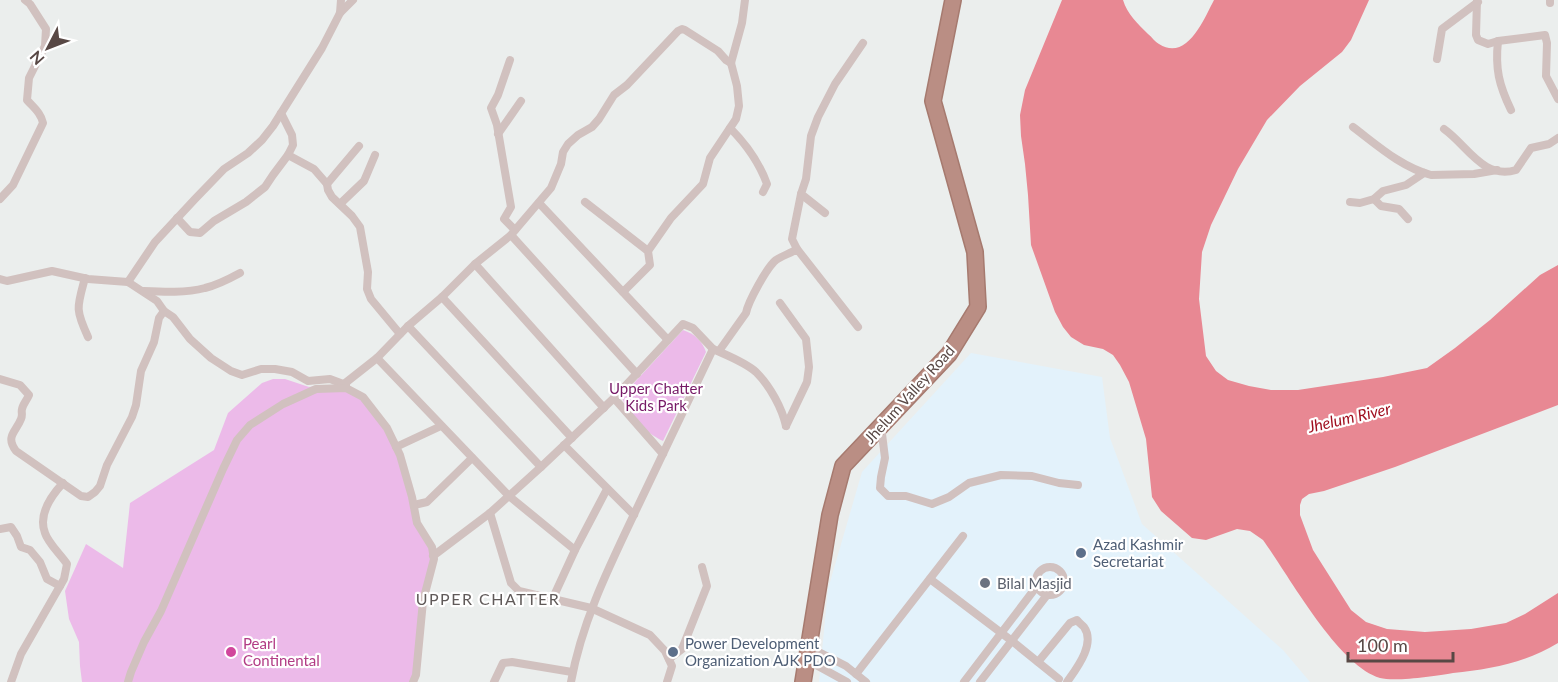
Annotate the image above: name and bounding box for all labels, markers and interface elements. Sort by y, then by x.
north arrow [18,18,78,78]
text: N [25,47,48,69]
street label: Jhelum Valley Road [860,341,958,447]
park label: Upper Chatter Kids Park [609,379,703,414]
water label: Jhelum River [1305,398,1393,436]
place label: Azad Kashmir Secretariat [1093,535,1184,570]
marker: Azad Kashmir Secretariat [1074,546,1088,560]
place label: Bilal Masjid [997,574,1072,592]
marker: Bilal Masjid [978,576,992,590]
district label: UPPER CHATTER [416,589,560,608]
scale bar [1348,625,1453,663]
place label: Pearl Continental [243,634,320,669]
place label: Power Development Organization AJK PDO [685,634,836,669]
text: 100 m [1357,634,1408,656]
marker: Pearl Continental [224,645,238,659]
marker: Power Development Organization AJK PDO [666,645,680,659]

